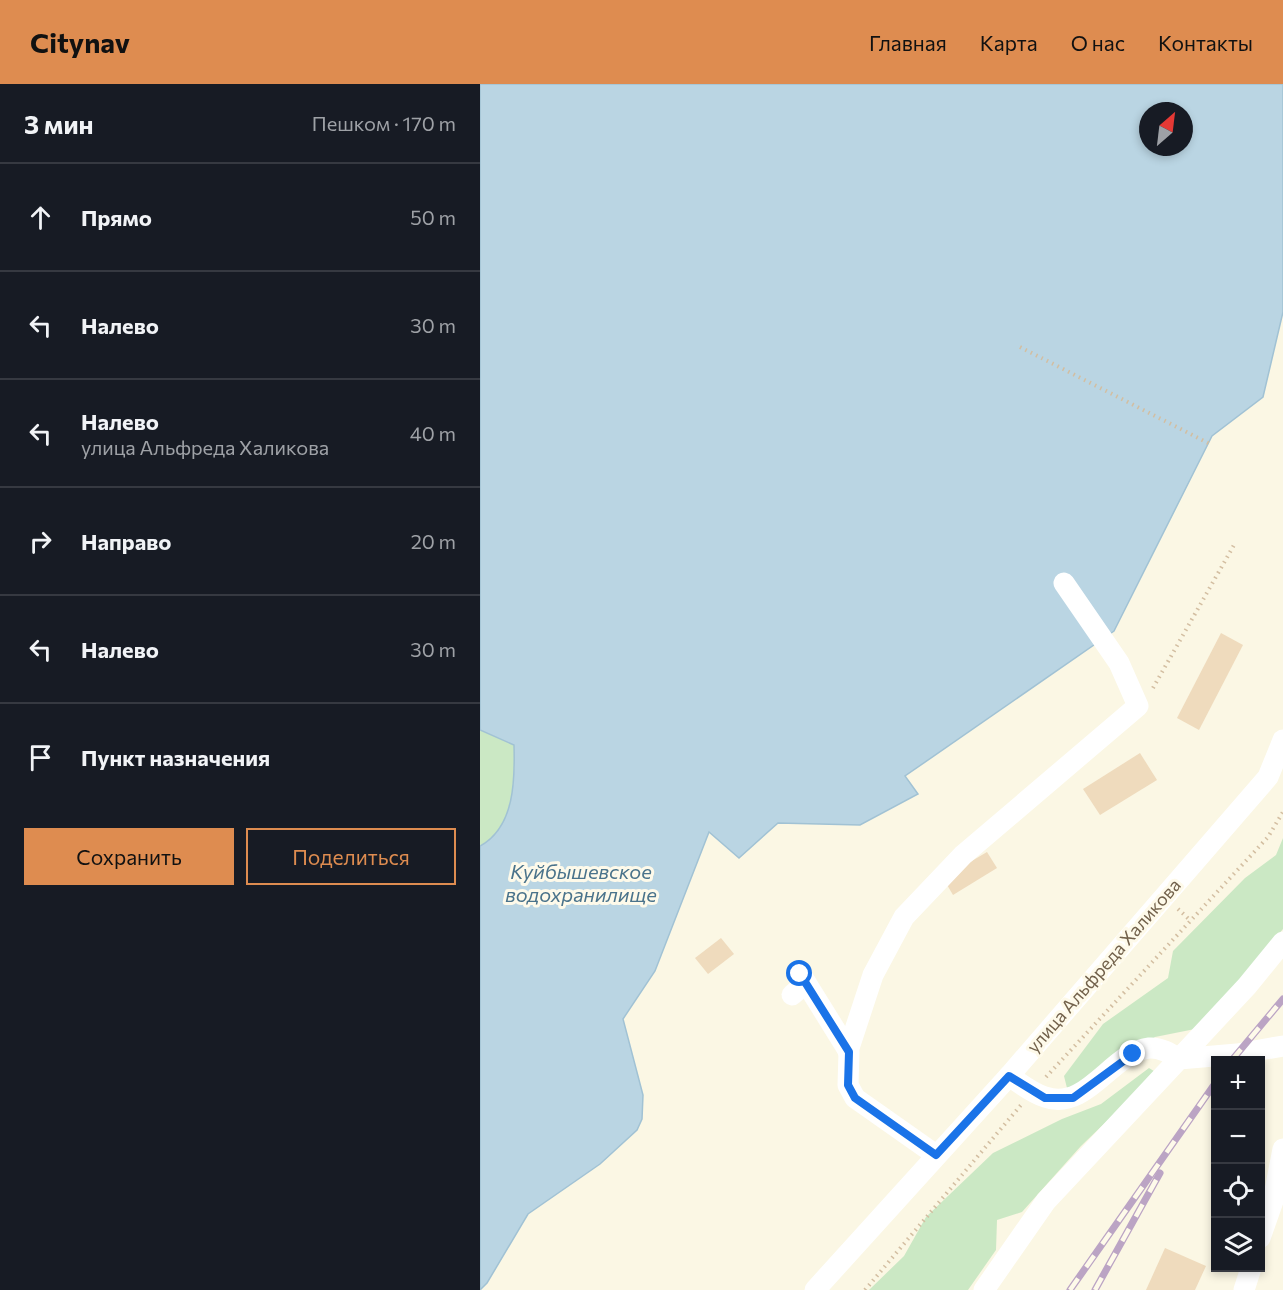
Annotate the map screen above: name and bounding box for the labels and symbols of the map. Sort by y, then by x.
north arrow [1139,102,1193,156]
water label: Куйбышевское водохранилище [505,859,657,906]
street label: улица Альфреда Халикова [1022,874,1185,1057]
route start [786,960,812,986]
route end [1119,1040,1145,1066]

